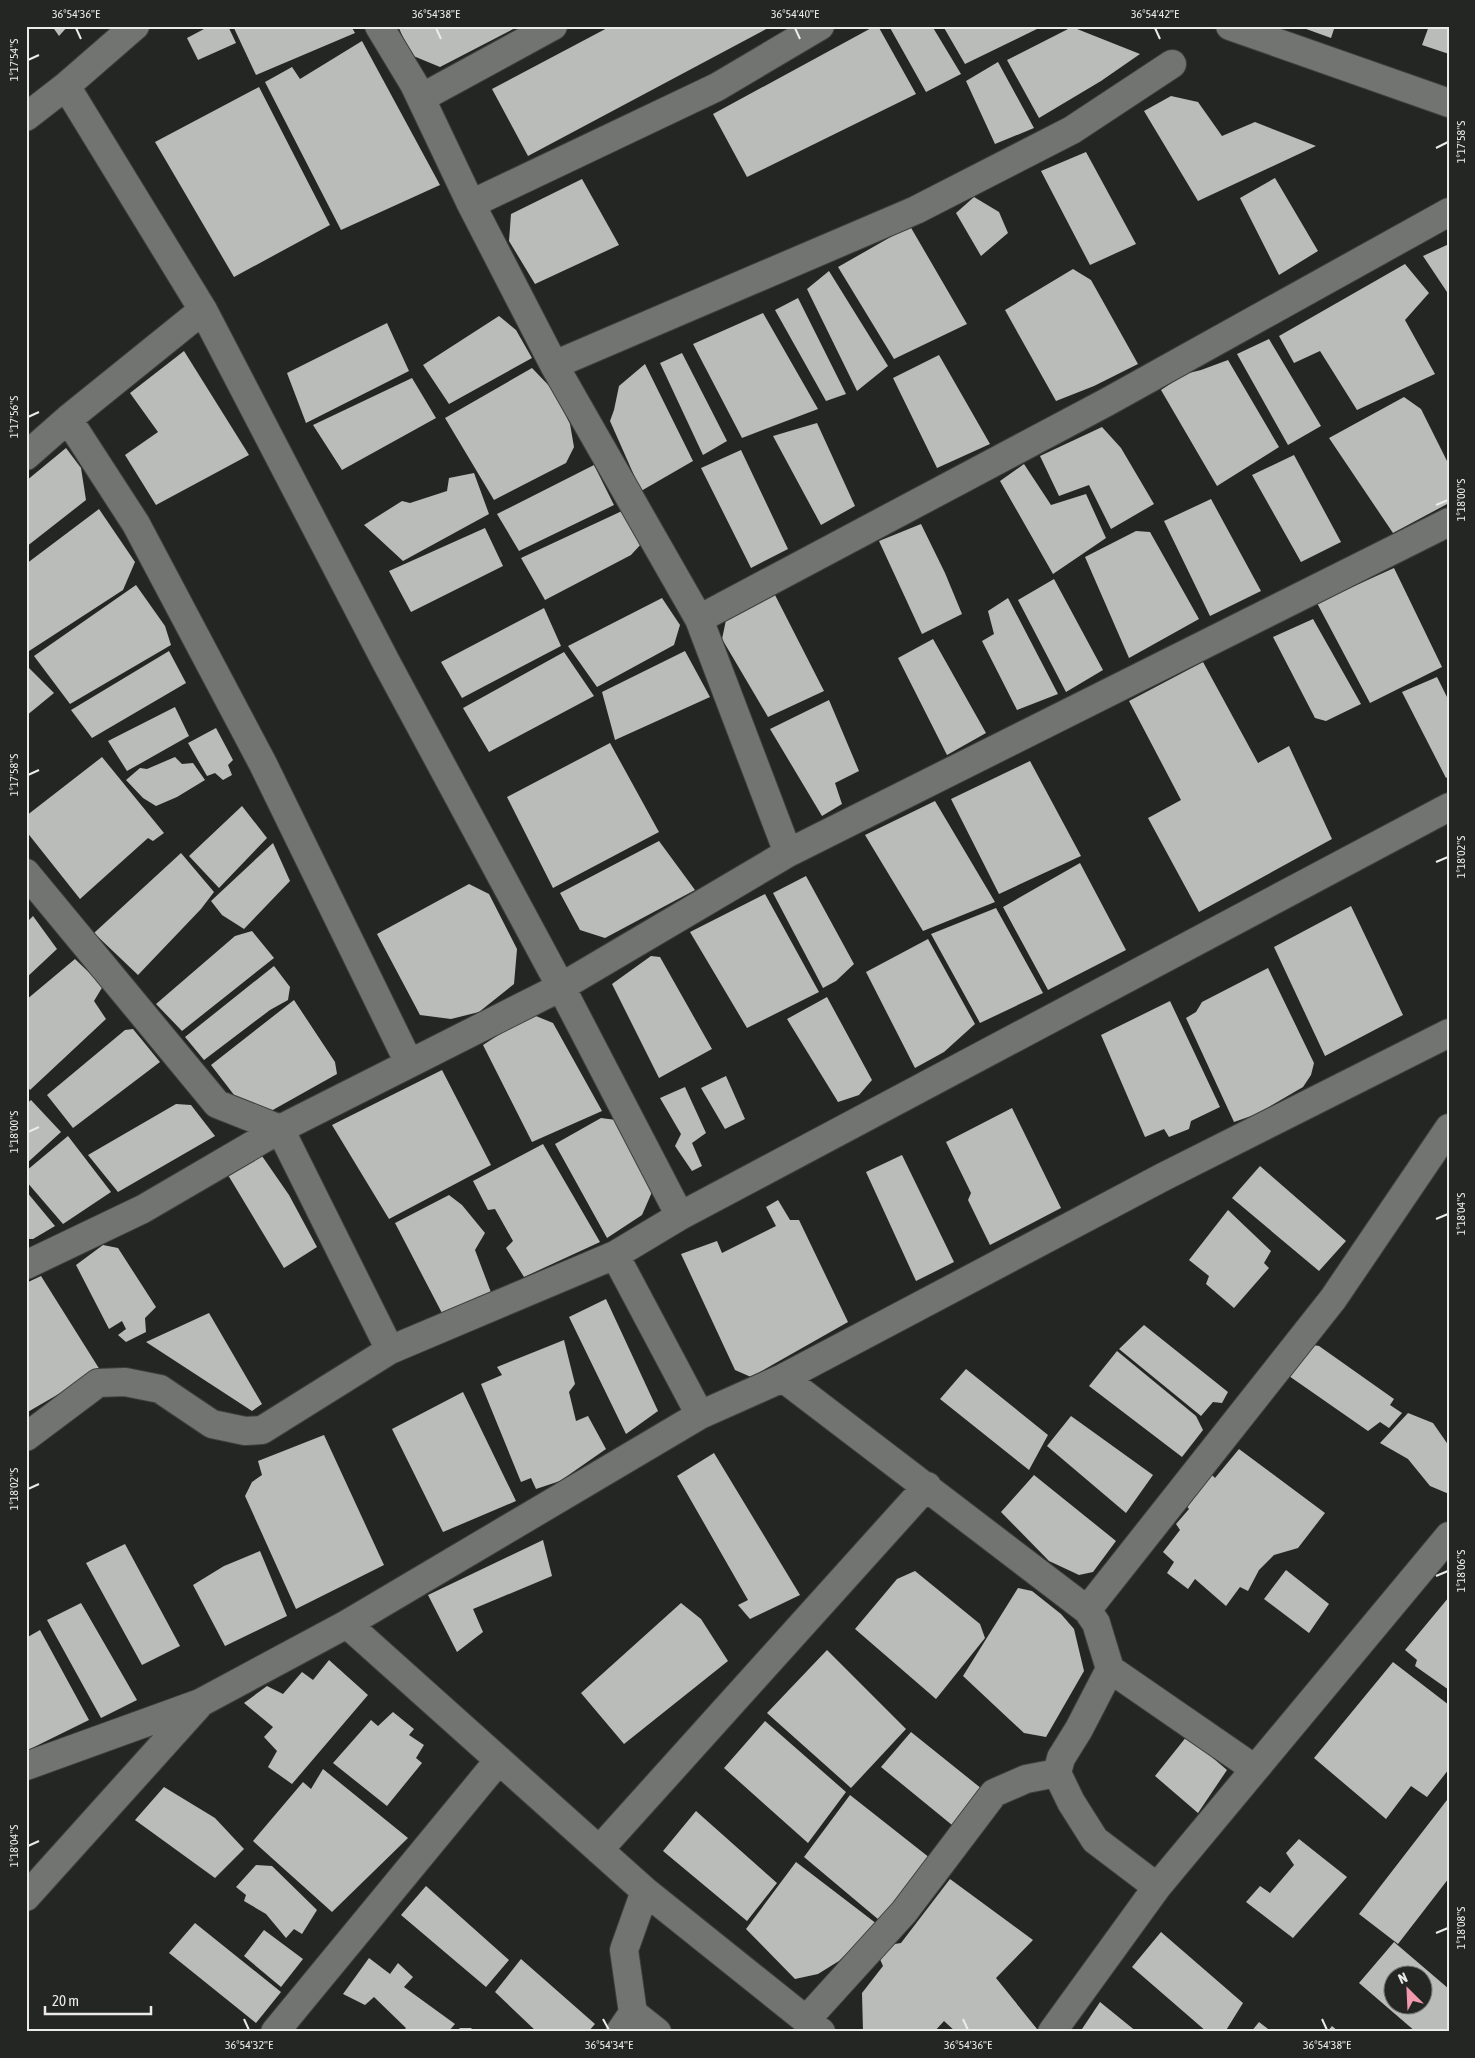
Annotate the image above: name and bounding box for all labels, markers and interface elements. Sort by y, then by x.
text: 36°54'36"E [52,7,100,21]
text: 36°54'38"E [412,7,460,21]
text: 36°54'40"E [771,7,819,21]
text: 36°54'42"E [1131,7,1179,21]
text: 1°17'54"S [7,39,21,81]
text: 1°17'58"S [1454,121,1468,163]
text: 1°17'56"S [7,396,21,438]
text: 1°18'00"S [1454,479,1468,521]
text: 1°17'58"S [7,754,21,796]
text: 1°18'02"S [1454,836,1468,878]
text: 1°18'00"S [7,1111,21,1153]
text: 1°18'04"S [1454,1193,1468,1235]
text: 1°18'02"S [7,1468,21,1510]
text: 1°18'06"S [1454,1550,1468,1592]
text: 1°18'04"S [7,1825,21,1867]
text: 1°18'08"S [1454,1907,1468,1949]
north arrow [1382,1966,1432,2016]
text: N [1396,1969,1410,1987]
scale bar [45,1983,151,2015]
text: 20 m [52,1992,79,2009]
text: 36°54'32"E [225,2038,273,2052]
text: 36°54'34"E [585,2038,633,2052]
text: 36°54'36"E [944,2038,992,2052]
text: 36°54'38"E [1303,2038,1351,2052]

